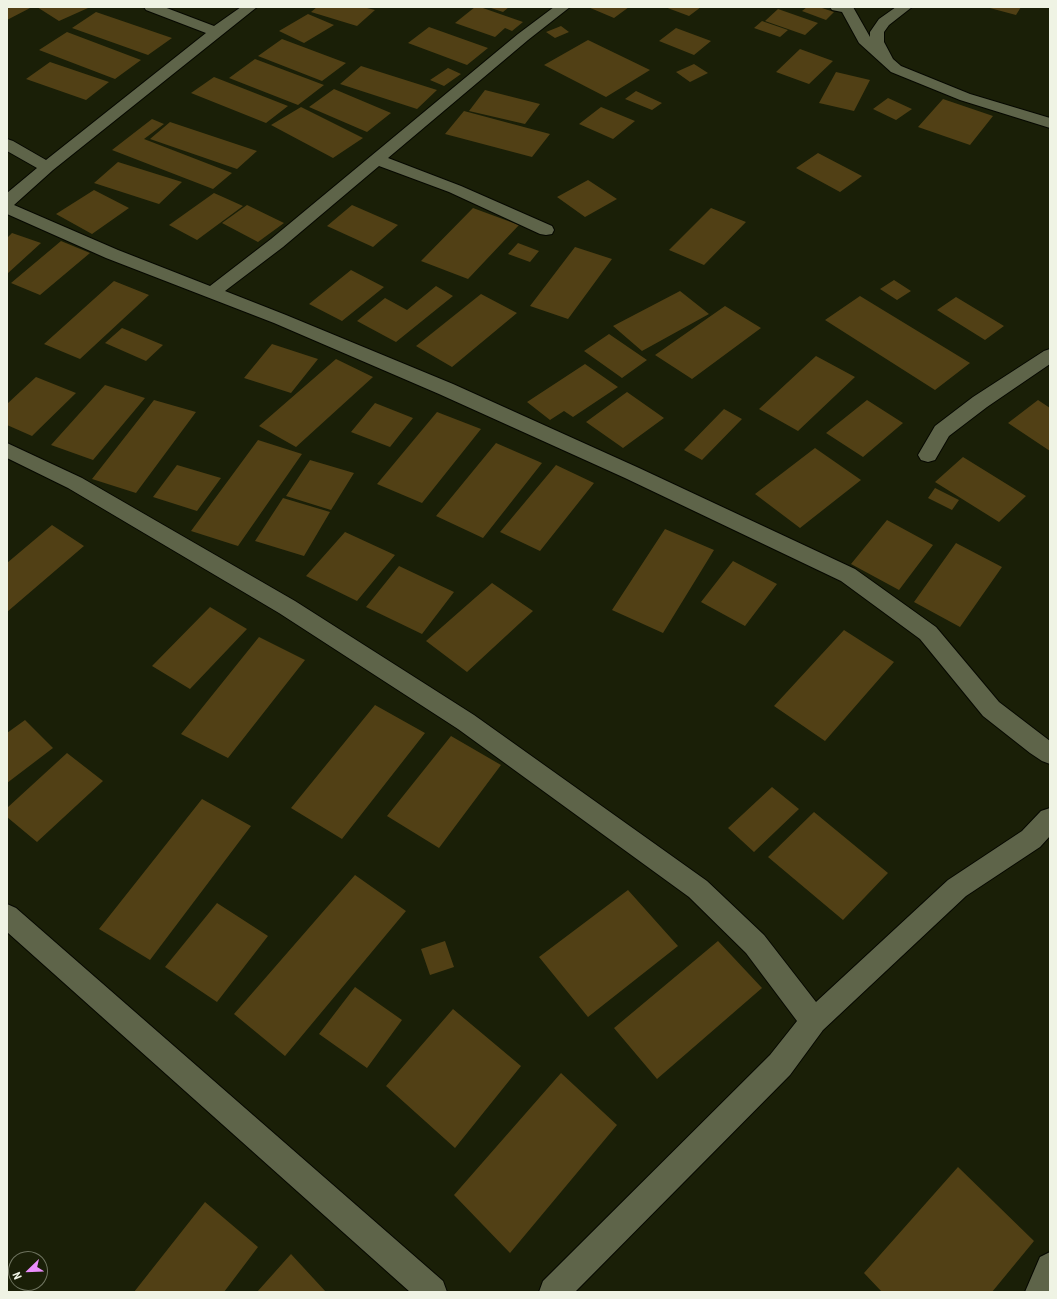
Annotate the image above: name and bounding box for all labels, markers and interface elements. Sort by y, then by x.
north arrow [8,1251,48,1291]
text: N [10,1270,25,1281]

